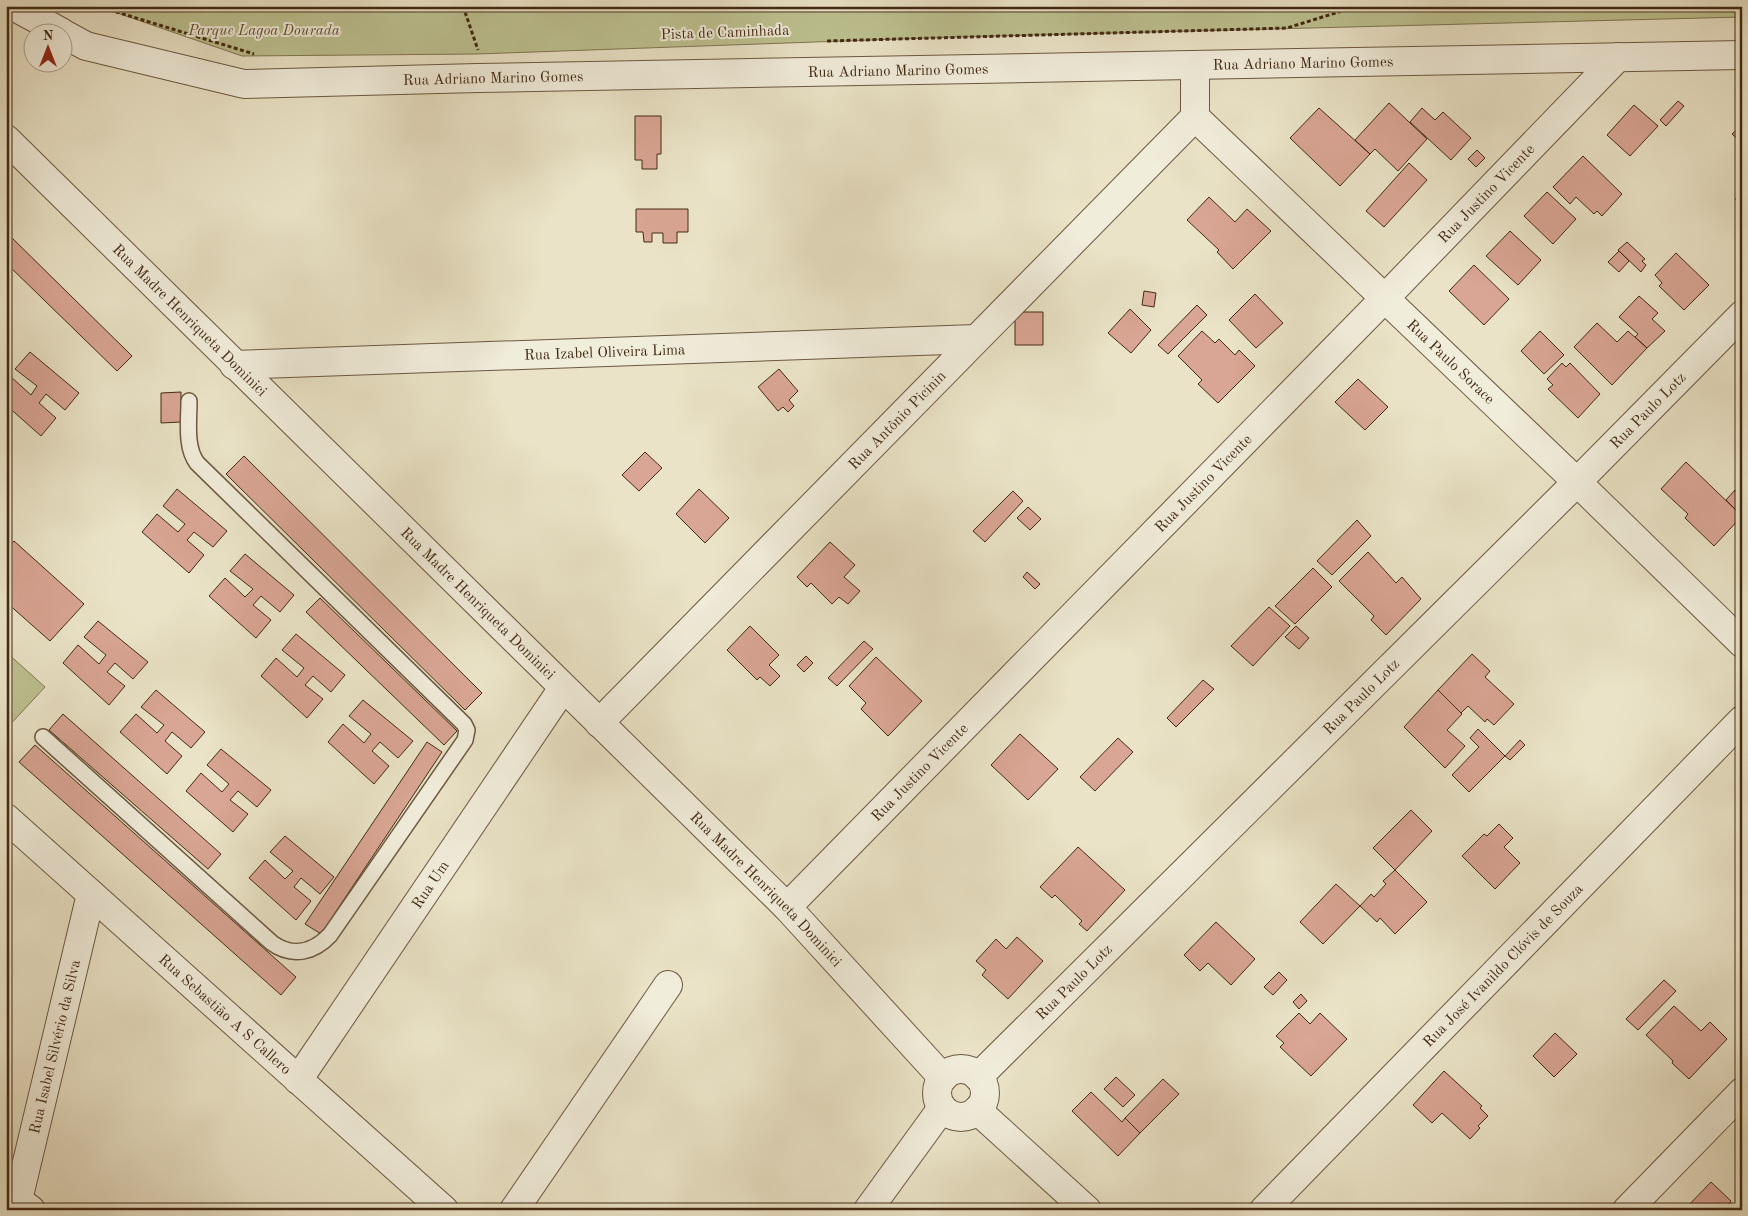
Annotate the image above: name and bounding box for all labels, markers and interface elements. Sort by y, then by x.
north arrow [22,22,72,72]
park label: Parque Lagoa Dourada [187,24,340,39]
street label: Pista de Caminhada [660,24,790,43]
text: N [43,29,54,43]
street label: Rua Adriano Marino Gomes [1213,55,1393,74]
street label: Rua Adriano Marino Gomes [808,63,989,81]
street label: Rua Adriano Marino Gomes [403,70,584,89]
street label: Rua Justino Vicente [1436,142,1538,247]
street label: Rua Madre Henriqueta Dominici [109,242,269,400]
street label: Rua Paulo Sorace [1403,318,1497,408]
street label: Rua Izabel Oliveira Lima [524,343,686,364]
street label: Rua Antônio Picinin [847,369,950,473]
street label: Rua Paulo Lotz [1608,370,1689,452]
street label: Rua Justino Vicente [1153,432,1256,536]
street label: Rua Madre Henriqueta Dominici [397,525,557,683]
street label: Rua Paulo Lotz [1321,657,1403,738]
street label: Rua Justino Vicente [869,721,972,825]
street label: Rua Madre Henriqueta Dominici [686,810,844,970]
street label: Rua Um [410,859,453,912]
street label: Rua José Ivanildo Clóvis de Souza [1421,881,1587,1051]
street label: Rua Paulo Lotz [1034,942,1116,1024]
street label: Rua Sebastião A S Callero [155,952,293,1078]
street label: Rua Isabel Silvério da Silva [28,958,84,1136]

